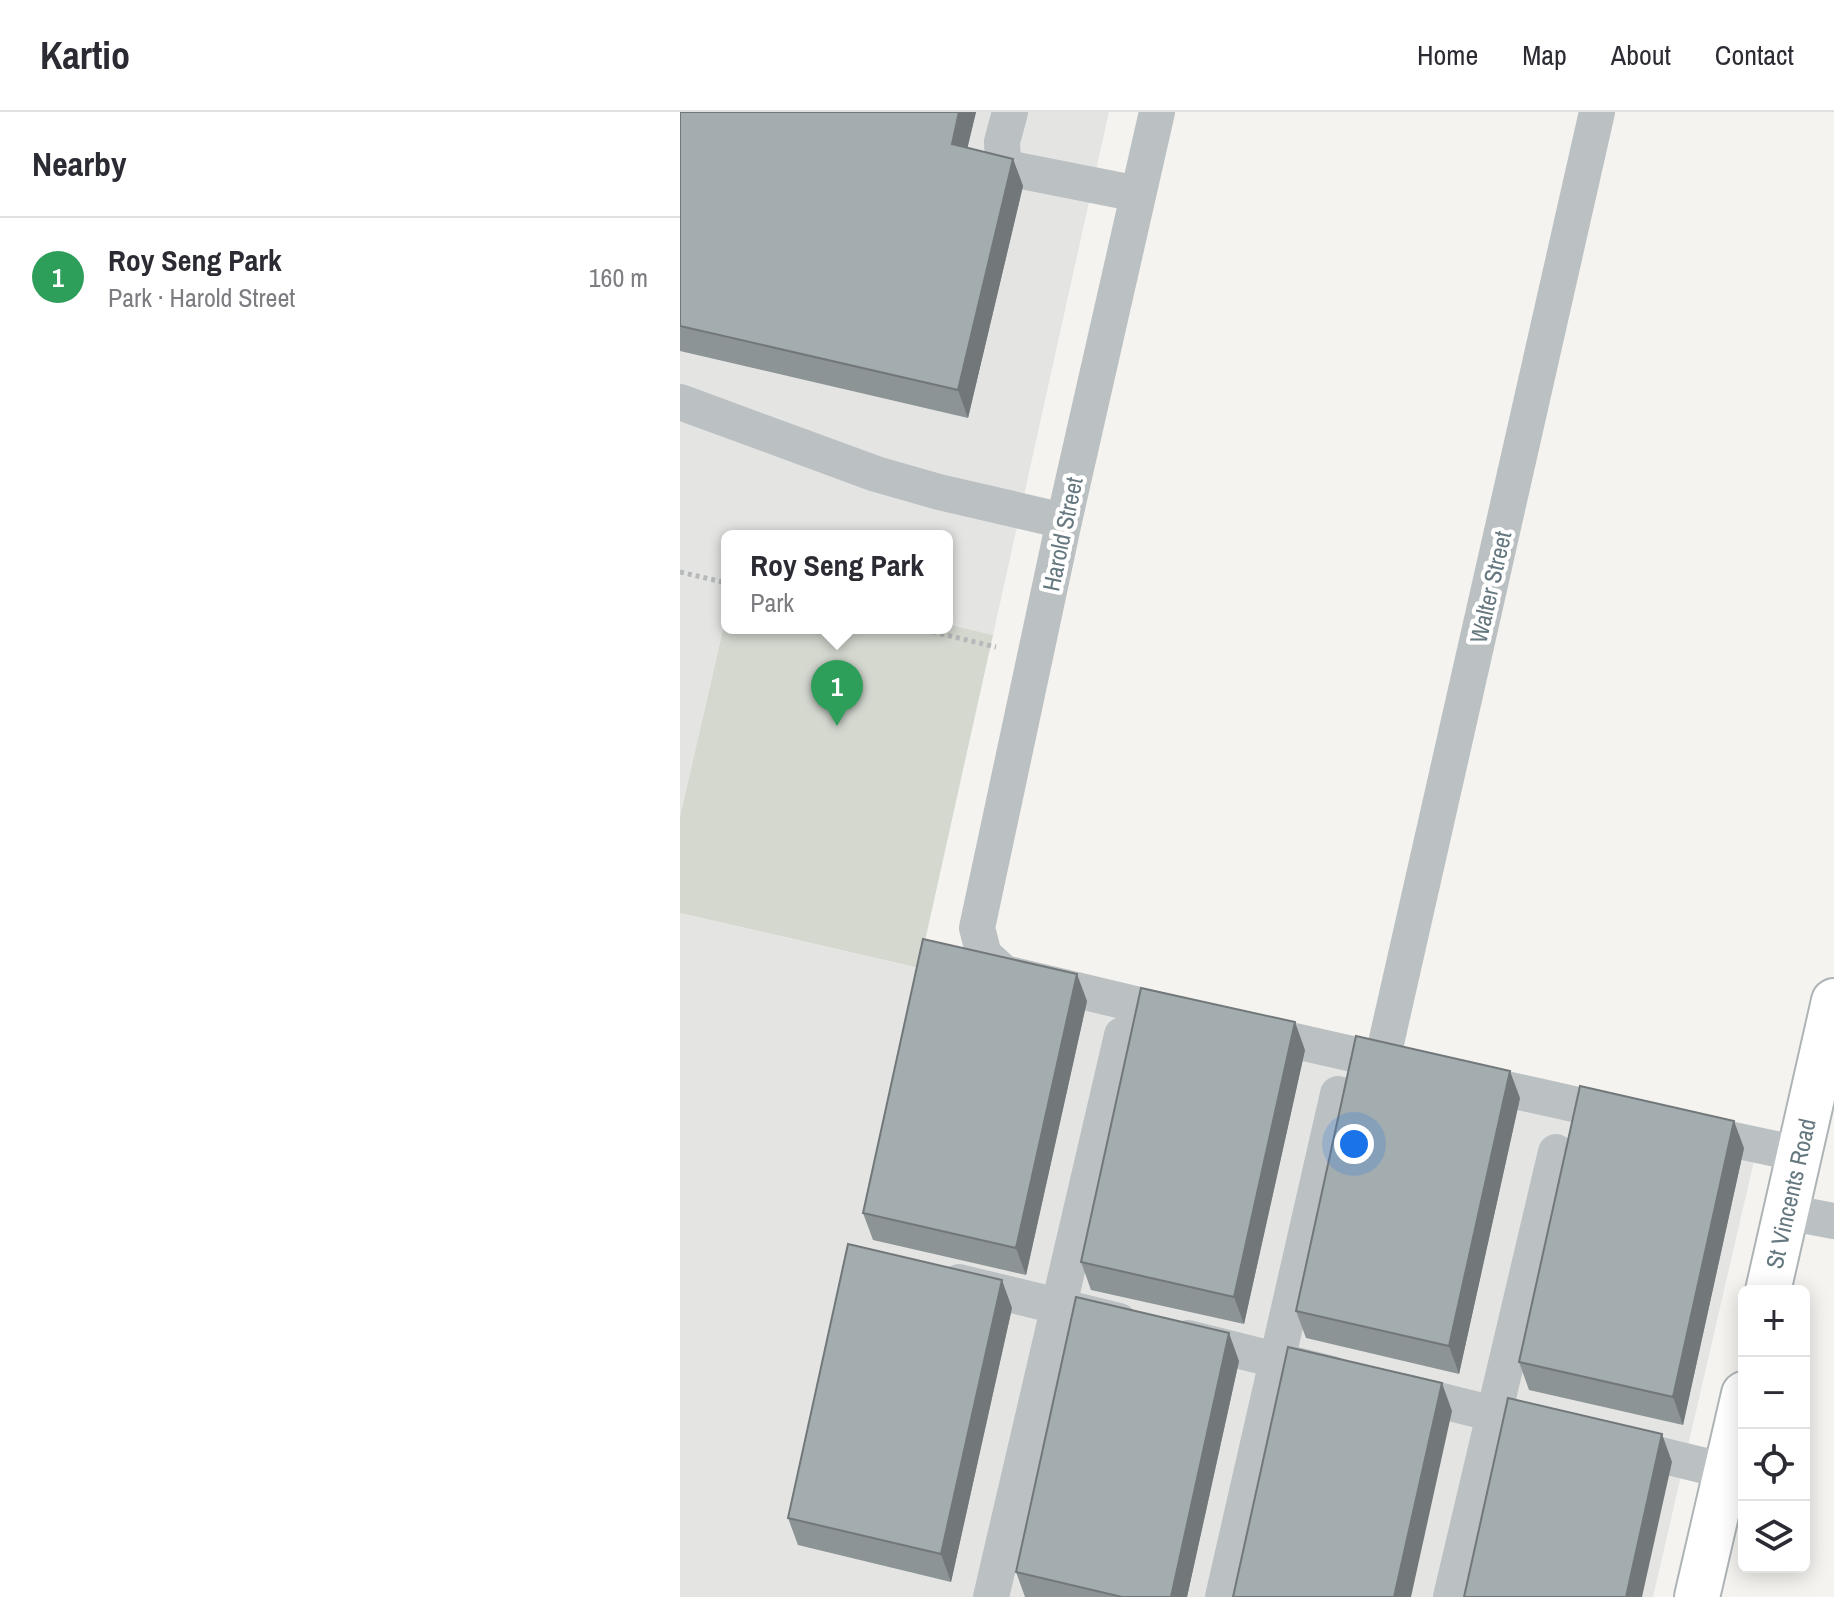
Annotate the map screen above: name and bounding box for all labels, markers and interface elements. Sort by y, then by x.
text: Kartio [40,30,130,81]
text: Home [1417,36,1478,74]
text: Map [1522,36,1567,74]
text: About [1611,36,1671,74]
text: Contact [1715,36,1794,74]
text: Nearby [32,141,127,187]
text: Roy Seng Park [108,240,282,280]
text: 1 [52,260,64,295]
text: 160 m [589,260,648,295]
text: Park · Harold Street [108,280,295,315]
street label: Harold Street [1034,473,1090,594]
street label: Walter Street [1462,527,1519,646]
popup [721,530,953,634]
text: Roy Seng Park [750,545,924,585]
text: Park [750,585,794,620]
pin: 1 [811,660,863,726]
street label: St Vincents Road [1758,1115,1823,1272]
your location [1334,1124,1374,1164]
map controls [1738,1285,1810,1573]
button: + [1738,1285,1810,1357]
button: − [1738,1357,1810,1429]
button: locate [1738,1429,1810,1501]
button: layers [1738,1501,1810,1573]

